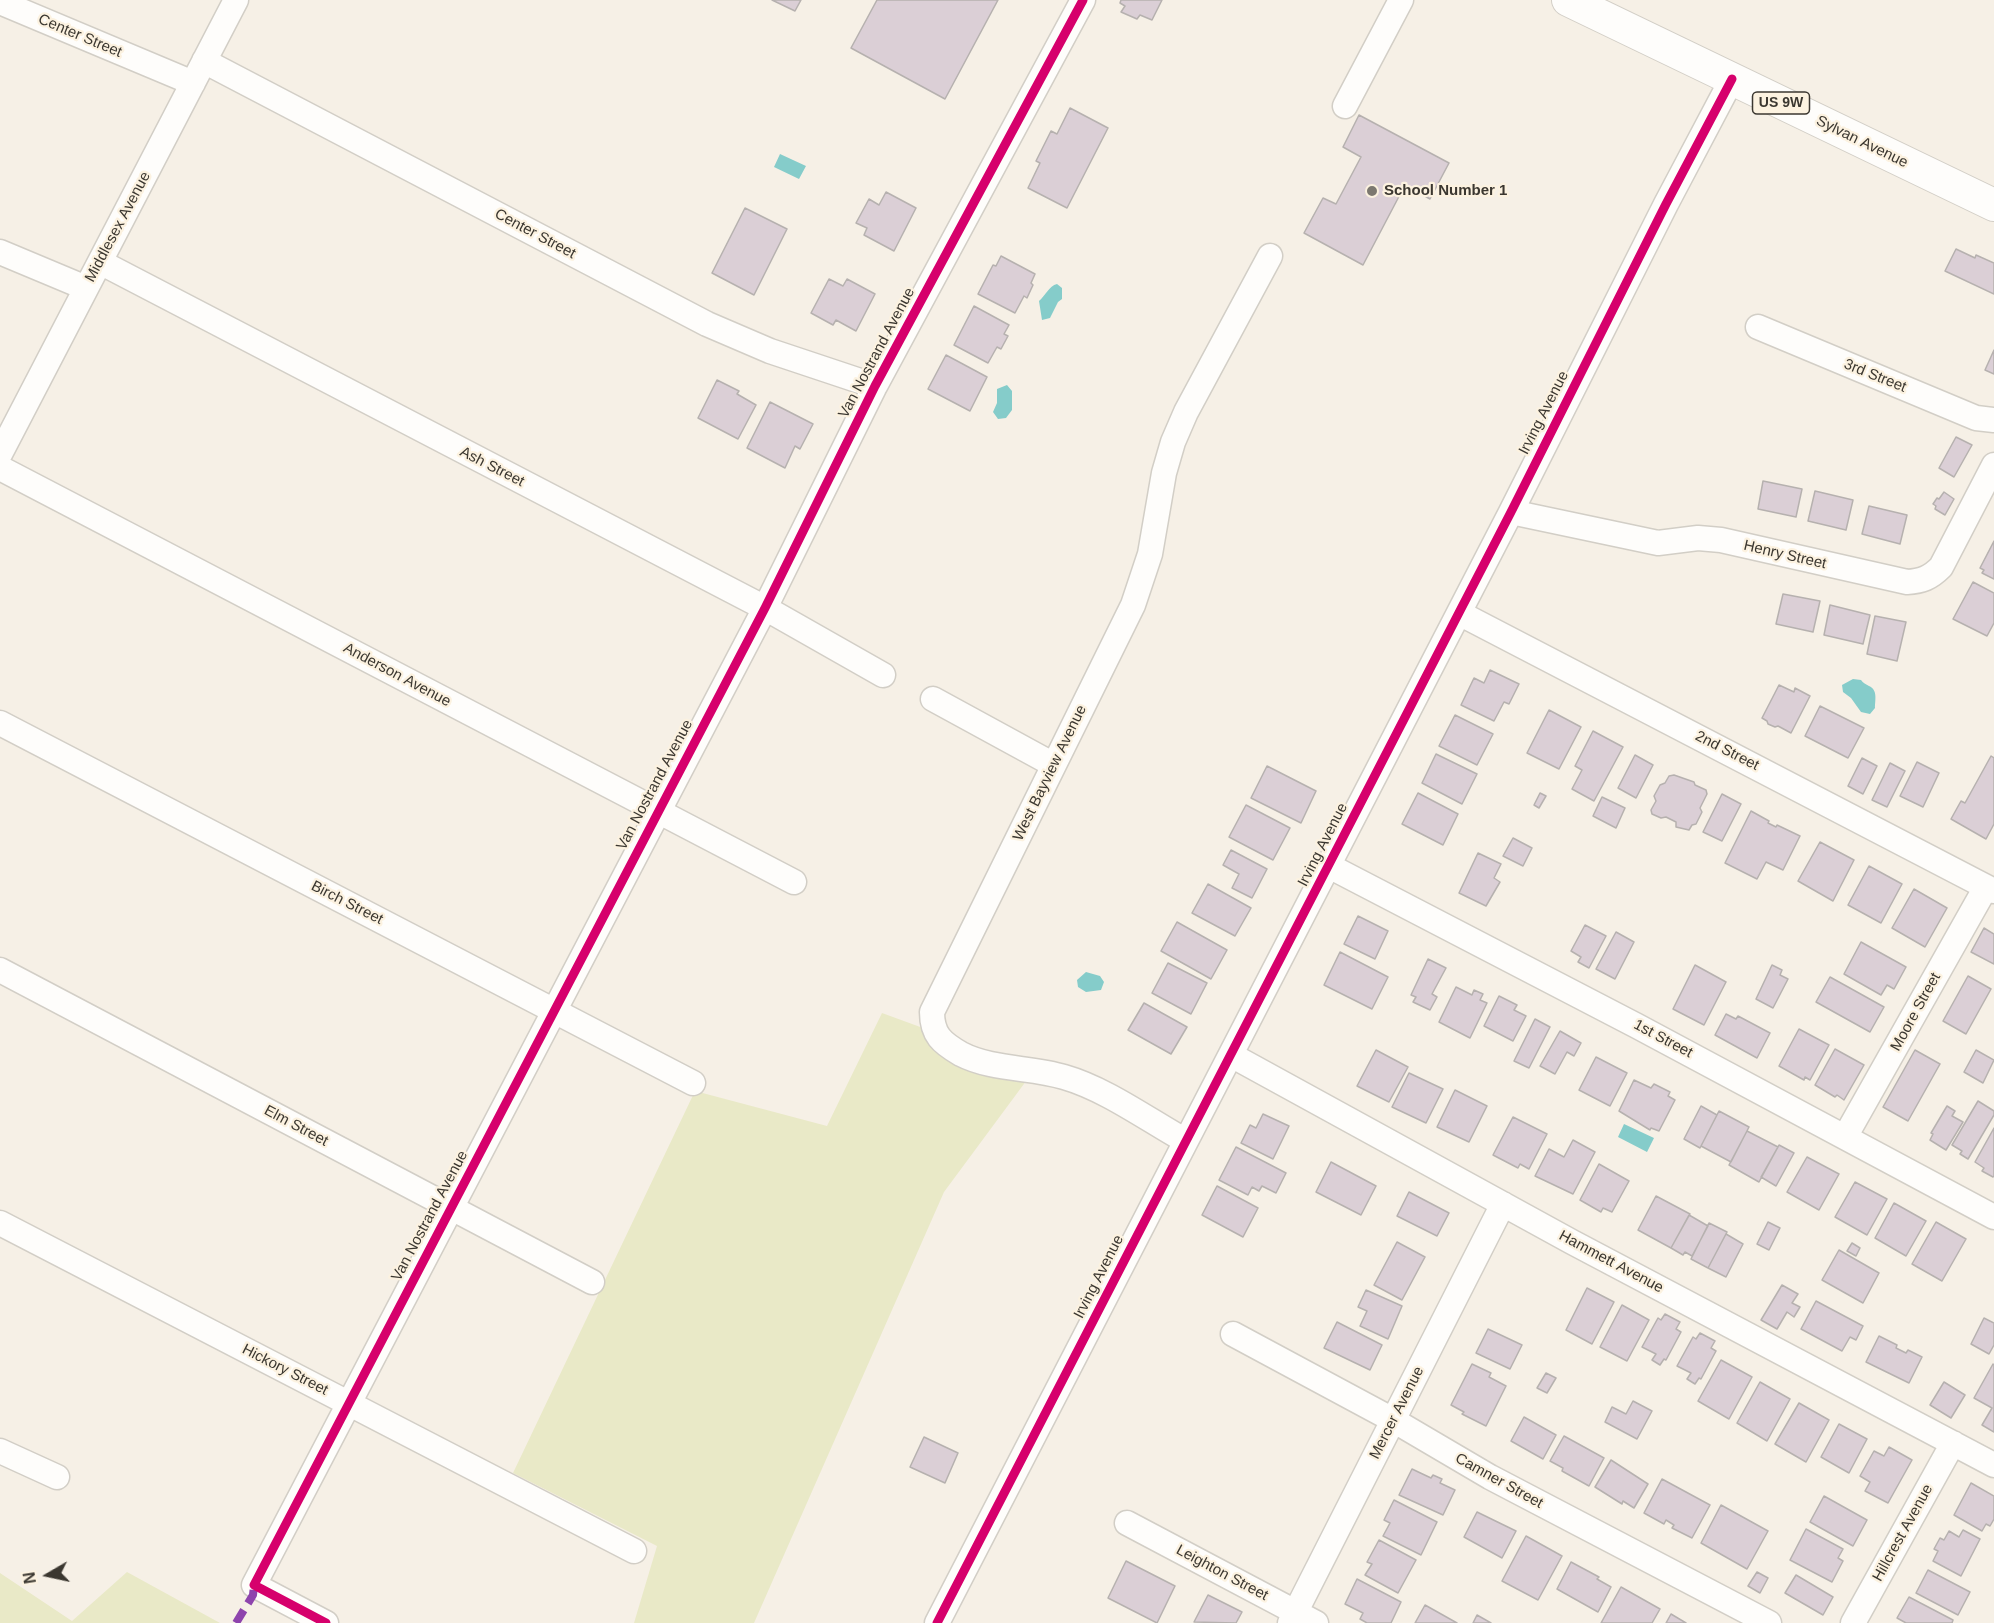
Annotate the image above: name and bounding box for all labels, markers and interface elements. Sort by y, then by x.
street label: Center Street [35,10,125,62]
road number: US 9W [1752,92,1810,114]
street label: Sylvan Avenue [1813,112,1911,172]
street label: Middlesex Avenue [81,169,155,285]
place label: School Number 1 [1384,182,1507,200]
marker: School Number 1 [1365,184,1379,198]
street label: Center Street [491,205,579,263]
street label: Van Nostrand Avenue [835,285,919,421]
street label: 3rd Street [1841,355,1909,397]
street label: Irving Avenue [1515,368,1573,458]
street label: Ash Street [457,443,527,491]
street label: Henry Street [1742,537,1828,573]
street label: Anderson Avenue [340,639,454,711]
street label: West Bayview Avenue [1009,702,1091,844]
street label: Van Nostrand Avenue [613,717,697,853]
street label: 2nd Street [1692,727,1762,775]
street label: Irving Avenue [1294,800,1352,890]
street label: Birch Street [308,877,386,929]
street label: Moore Street [1887,970,1945,1054]
street label: 1st Street [1630,1016,1696,1062]
street label: Elm Street [261,1102,331,1150]
street label: Van Nostrand Avenue [388,1148,472,1284]
street label: Hammett Avenue [1556,1227,1666,1297]
street label: Irving Avenue [1070,1232,1128,1322]
street label: Hickory Street [239,1341,331,1399]
street label: Mercer Avenue [1366,1364,1428,1462]
street label: Camner Street [1452,1449,1546,1513]
street label: Hillcrest Avenue [1869,1481,1937,1585]
street label: Leighton Street [1173,1541,1271,1605]
north arrow [18,1545,78,1605]
text: N [20,1571,39,1585]

